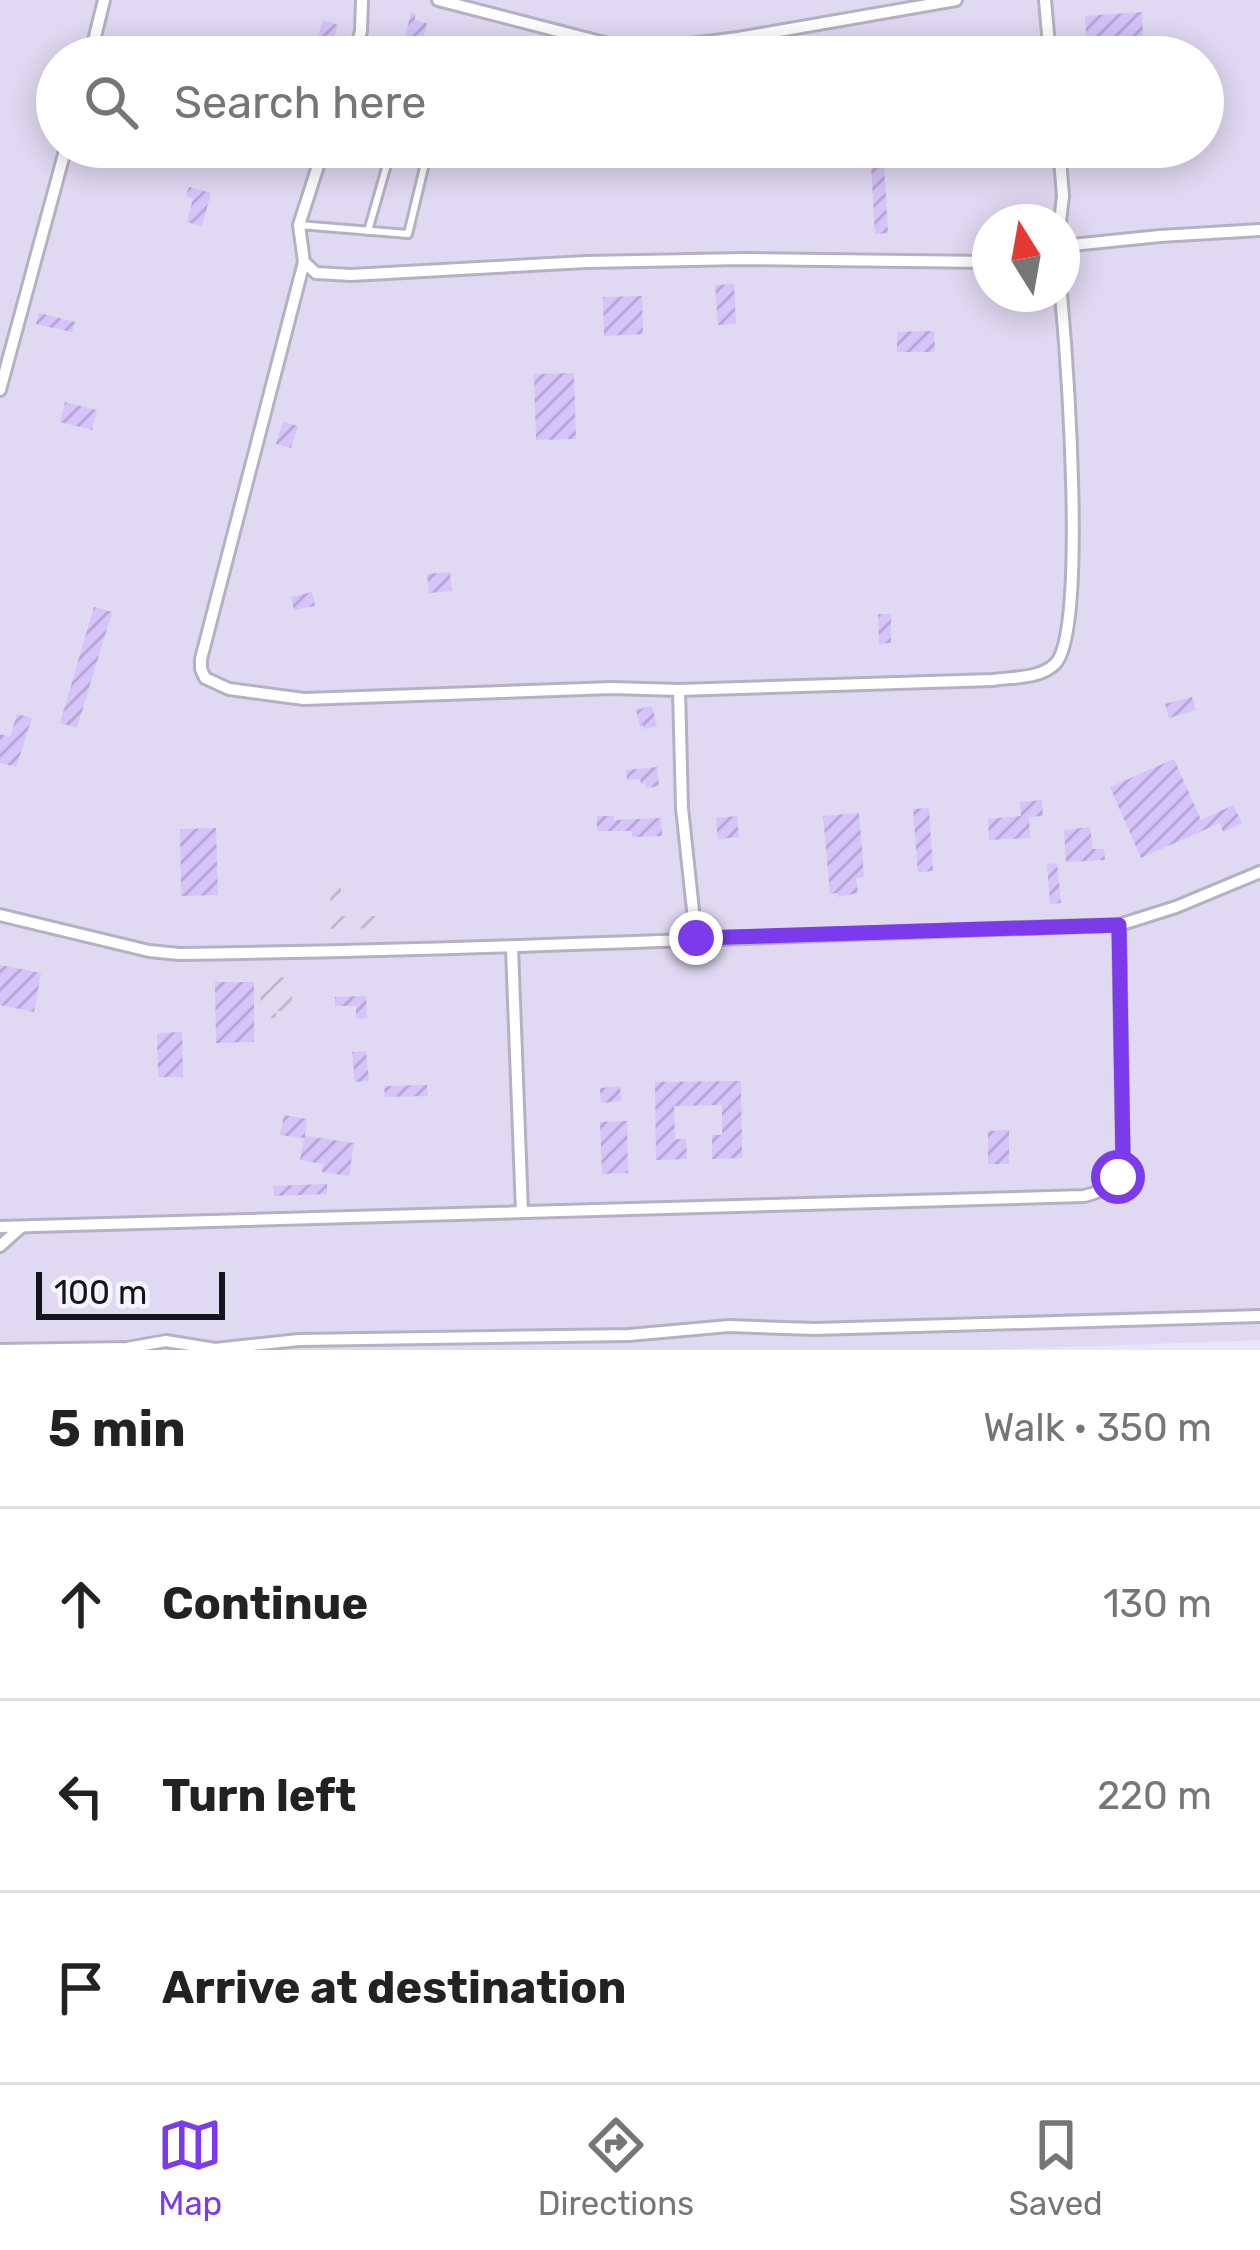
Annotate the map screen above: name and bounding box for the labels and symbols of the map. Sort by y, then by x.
north arrow [972,204,1080,312]
route end [669,911,723,965]
route start [1091,1150,1145,1204]
scale bar [36,1266,225,1319]

